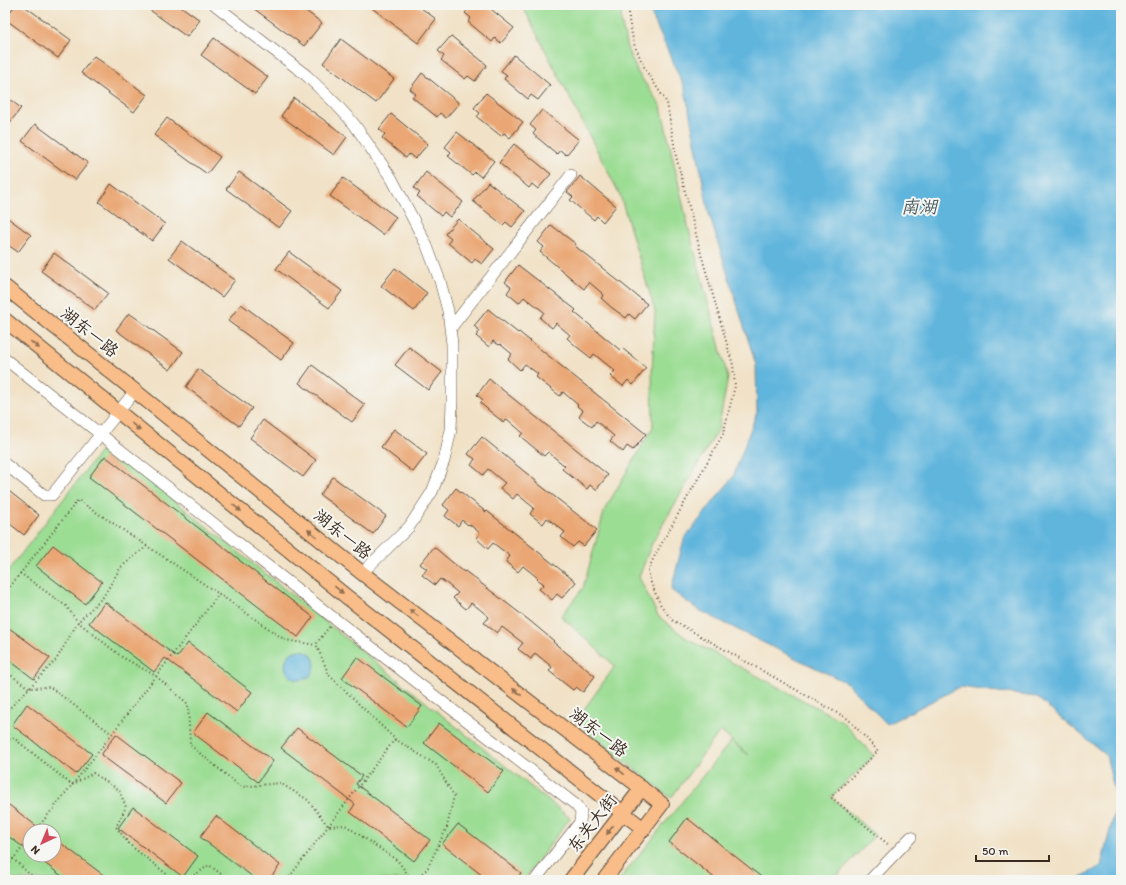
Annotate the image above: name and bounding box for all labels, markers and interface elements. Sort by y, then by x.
water label: 南湖 [901,196,939,218]
street label: 湖东一路 [57,303,123,361]
one-way arrow [30,340,41,349]
one-way arrow [131,422,142,431]
one-way arrow [232,504,243,513]
street label: 湖东一路 [310,505,376,563]
one-way arrow [307,528,317,537]
one-way arrow [333,585,344,594]
one-way arrow [409,609,420,617]
one-way arrow [512,688,523,697]
street label: 湖东一路 [566,703,632,761]
one-way arrow [615,767,626,776]
street label: 东关大街 [563,790,621,856]
north arrow [22,823,62,863]
one-way arrow [605,825,614,836]
scale bar [976,837,1049,863]
text: N [28,843,43,857]
text: 50 m [982,844,1008,858]

